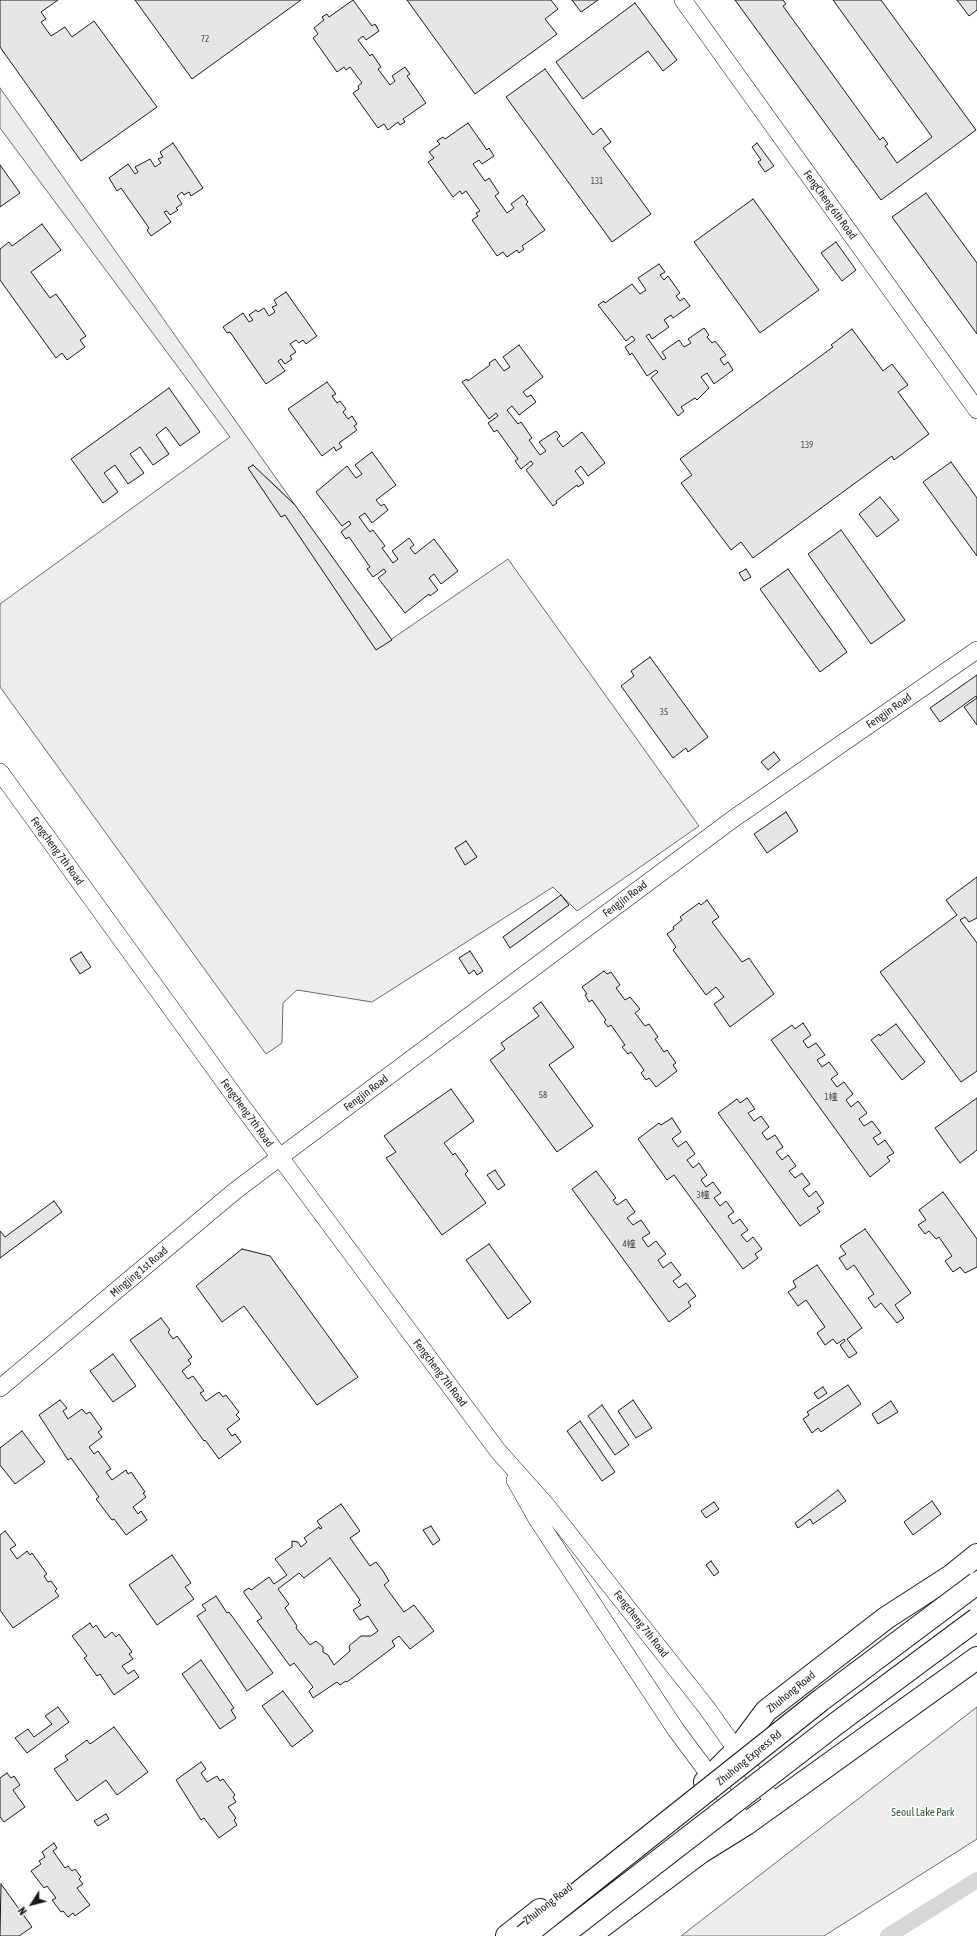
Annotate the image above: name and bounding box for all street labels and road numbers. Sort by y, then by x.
street label: FengCheng 6th Road [800,168,860,242]
street label: Fengjin Road [864,691,914,731]
street label: Fengcheng 7th Road [28,814,86,888]
street label: Fengjin Road [600,878,650,920]
street label: Fengjin Road [341,1072,391,1114]
street label: Fengcheng 7th Road [218,1076,276,1150]
street label: Mingjing 1st Road [107,1244,171,1300]
street label: Fengcheng 7th Road [410,1337,470,1409]
street label: Fengcheng 7th Road [611,1588,671,1660]
street label: Zhuhong Road [764,1668,818,1716]
street label: Zhuhong Express Rd [714,1728,784,1788]
street label: Zhuhong Road [521,1881,575,1927]

